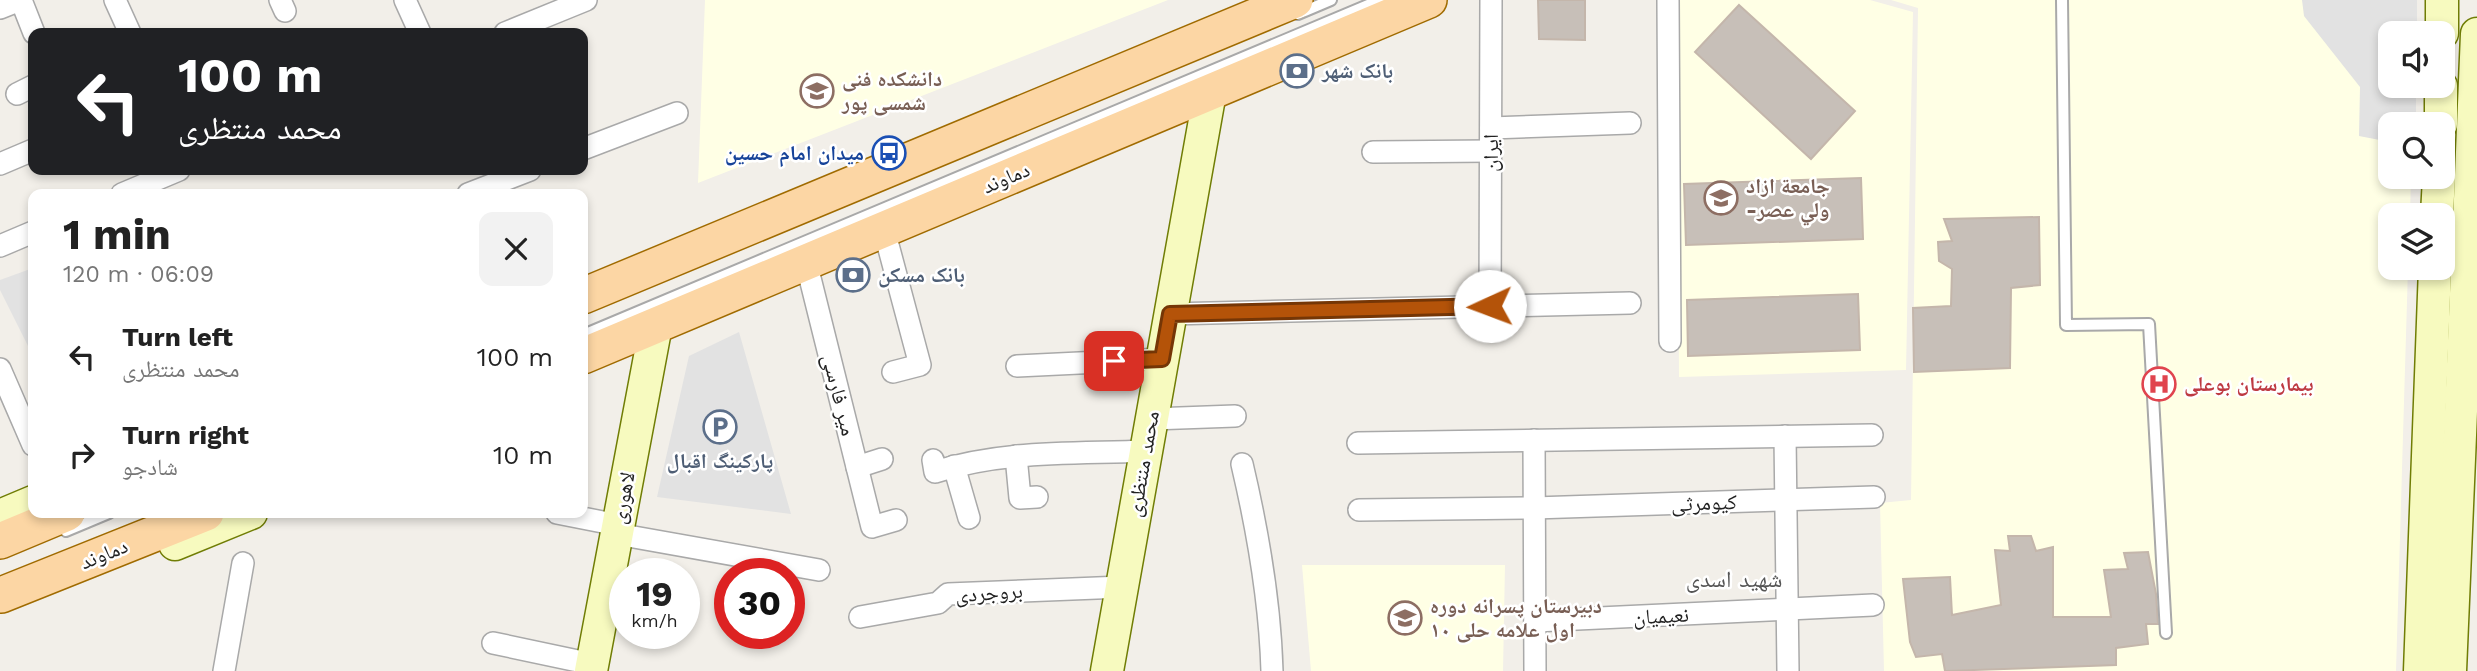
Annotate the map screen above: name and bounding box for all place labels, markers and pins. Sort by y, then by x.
bank icon: بانک شهر [1278,52,1316,90]
place label: بانک شهر [1321,58,1393,83]
place label: دانشکده فنی شمسی پور [841,66,942,116]
school or university icon: دانشکده فنی شمسی پور [798,72,836,110]
bus stop icon: میدان امام حسین [870,134,908,172]
place label: میدان امام حسین [725,140,864,167]
place label: جامعة ازاد -ولي عصر [1746,173,1830,226]
school or university icon: جامعة ازاد -ولي عصر [1702,179,1740,217]
bank icon: بانک مسکن [834,256,872,294]
place label: بانک مسکن [878,262,965,288]
pin [1084,331,1144,391]
hospital icon: بیمارستان بوعلی [2140,365,2178,403]
place label: بیمارستان بوعلی [2184,371,2314,397]
parking icon: پارکینگ اقبال [701,408,739,446]
place label: پارکینگ اقبال [667,448,773,474]
place label: دبیرستان پسرانه دوره اول علامه حلی ۱۰ [1430,593,1602,643]
school or university icon: دبیرستان پسرانه دوره اول علامه حلی ۱۰ [1386,599,1424,637]

